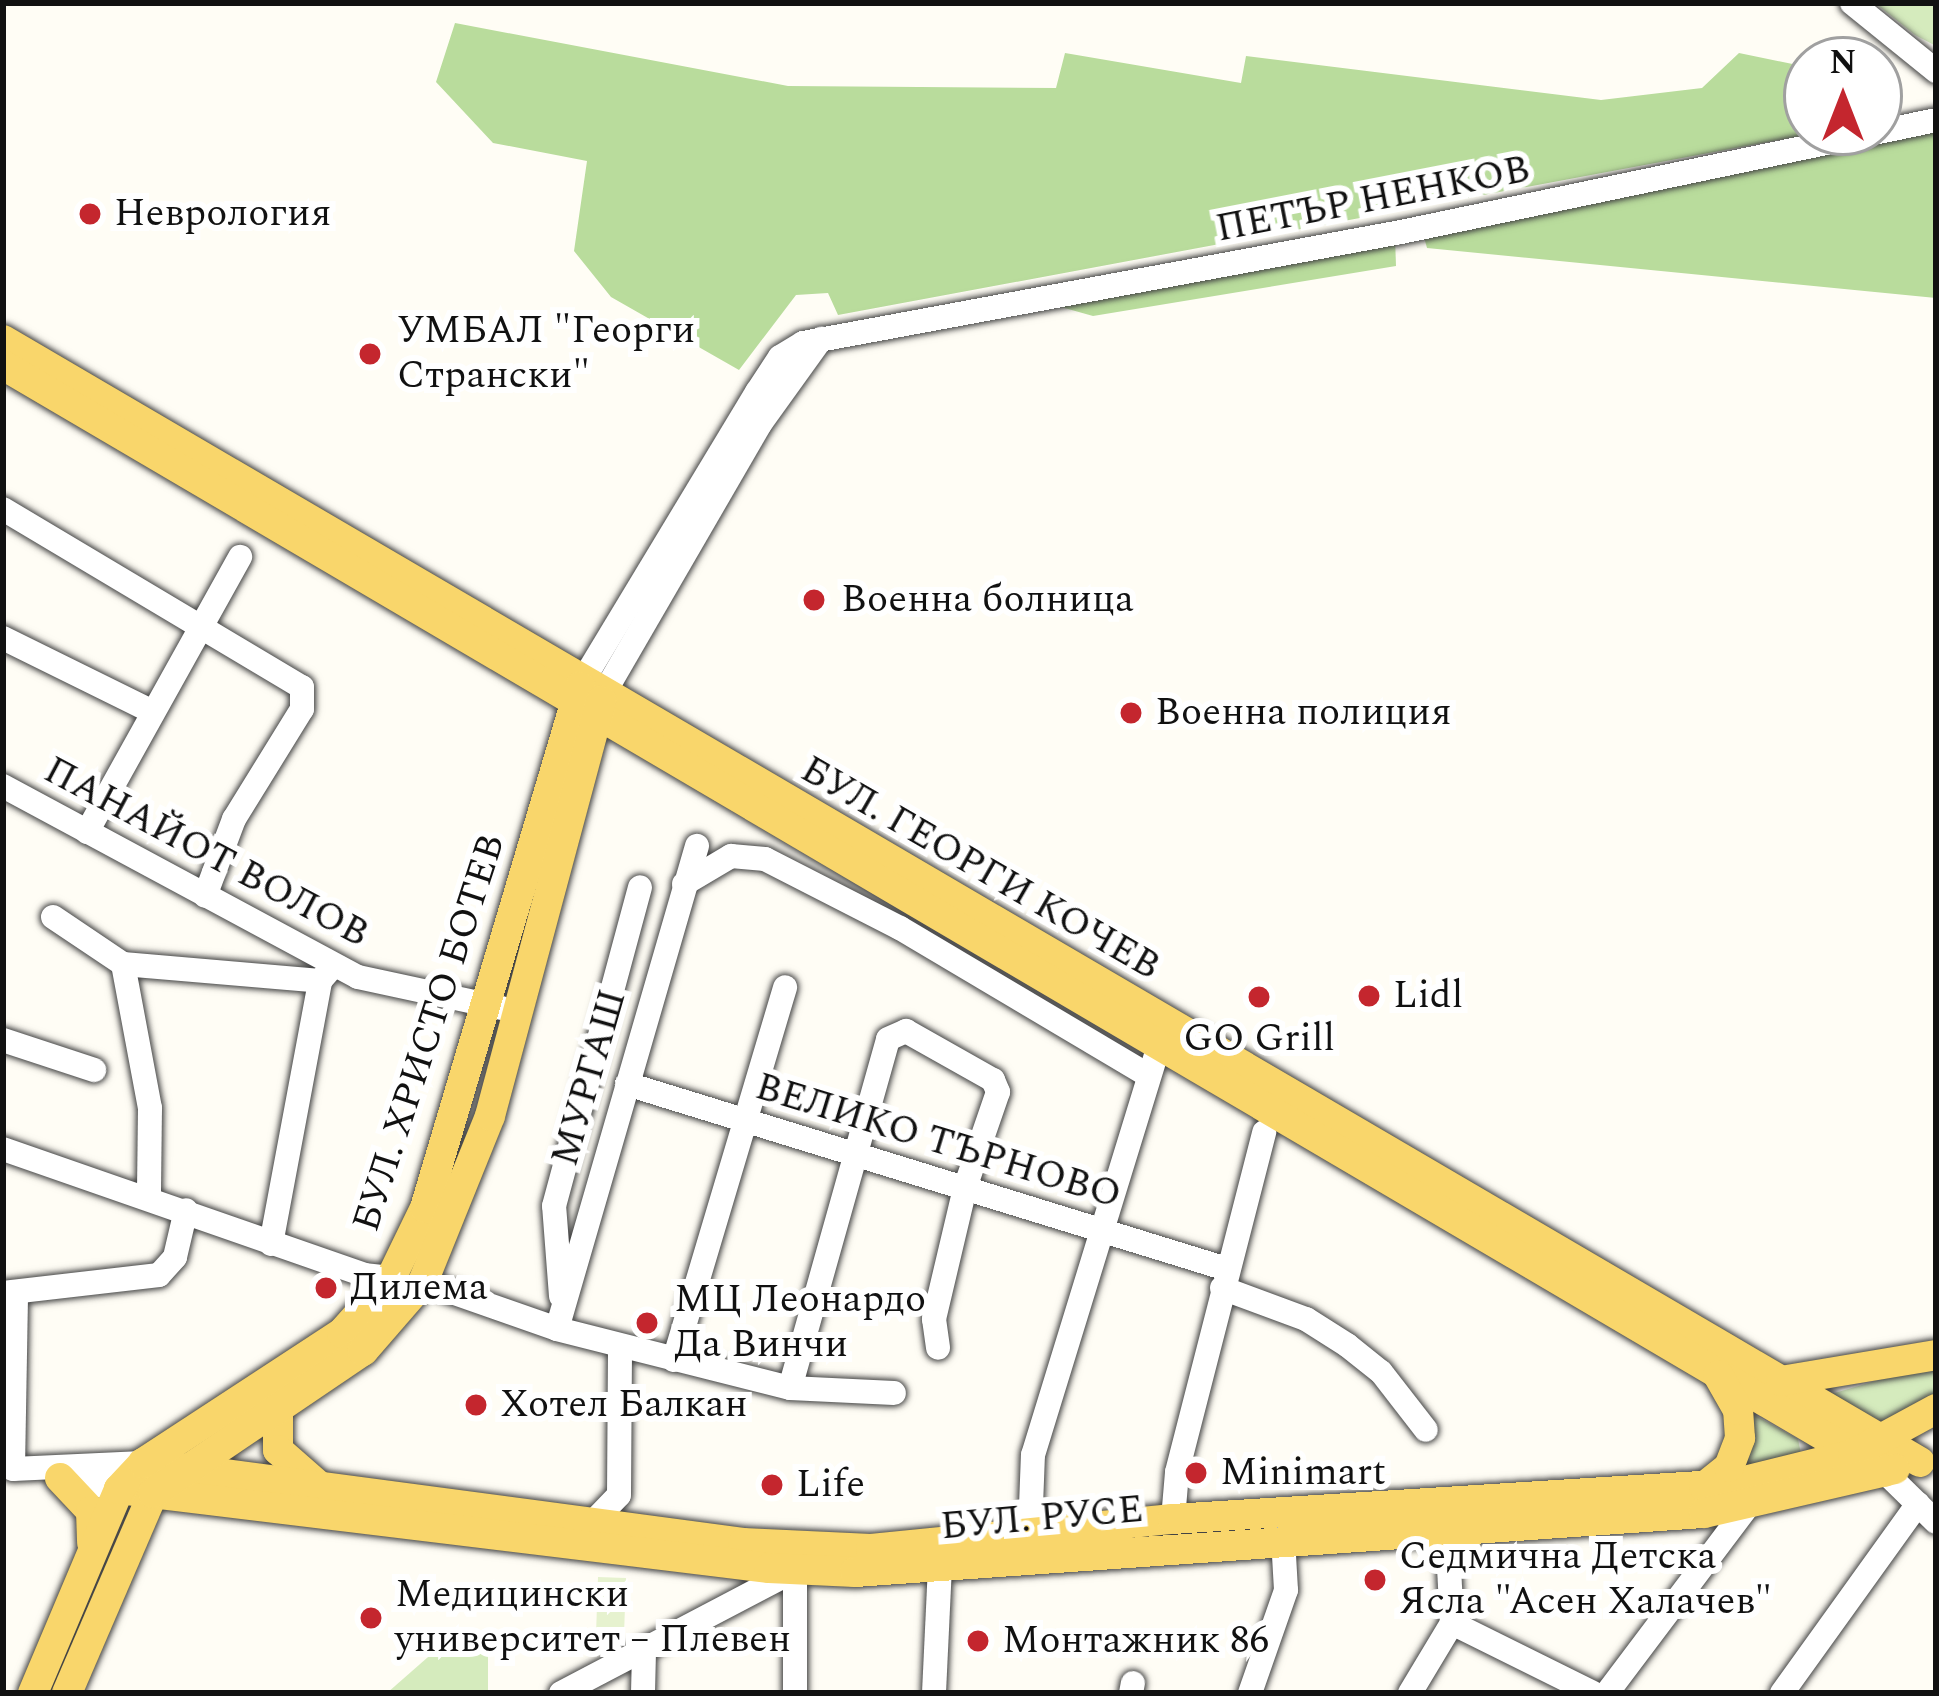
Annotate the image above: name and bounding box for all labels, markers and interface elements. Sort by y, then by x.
north arrow [1783,36,1903,156]
text: N [1830,38,1856,88]
street label: ПЕТЪР НЕНКОВ [1212,147,1534,253]
place label: Неврология [114,191,331,237]
marker: Неврология [77,201,103,227]
place label: УМБАЛ "Георги Странски" [397,309,695,400]
marker: УМБАЛ "Георги Странски" [354,338,386,370]
place label: Военна болница [841,577,1134,623]
marker: Военна болница [798,584,830,616]
place label: Военна полиция [1155,690,1452,736]
marker: Военна полиция [1118,700,1144,726]
street label: БУЛ. ГЕОРГИ КОЧЕВ [792,747,1168,991]
street label: ПАНАЙОТ ВОЛОВ [36,748,376,958]
street label: БУЛ. ХРИСТО БОТЕВ [344,828,516,1238]
place label: Lidl [1393,973,1463,1019]
marker: Lidl [1356,983,1382,1009]
street label: МУРГАШ [543,984,637,1172]
marker: GO Grill [1246,984,1272,1010]
place label: GO Grill [1183,1016,1335,1062]
street label: ВЕЛИКО ТЪРНОВО [750,1064,1126,1220]
place label: Дилема [350,1265,488,1311]
marker: Дилема [313,1275,339,1301]
place label: МЦ Леонардо Да Винчи [674,1278,926,1369]
marker: МЦ Леонардо Да Винчи [631,1307,663,1339]
place label: Хотел Балкан [500,1382,748,1428]
marker: Хотел Балкан [463,1392,489,1418]
place label: Minimart [1220,1450,1386,1496]
marker: Minimart [1183,1460,1209,1486]
place label: Life [796,1462,865,1508]
marker: Life [759,1472,785,1498]
street label: БУЛ. РУСЕ [939,1487,1145,1551]
place label: Седмична Детска Ясла "Асен Халачев" [1399,1535,1772,1626]
marker: Седмична Детска Ясла "Асен Халачев" [1362,1567,1388,1593]
place label: Медицински университет – Плевен [395,1573,791,1664]
marker: Медицински университет – Плевен [358,1605,384,1631]
place label: Монтажник 86 [1002,1618,1269,1664]
marker: Монтажник 86 [965,1628,991,1654]

